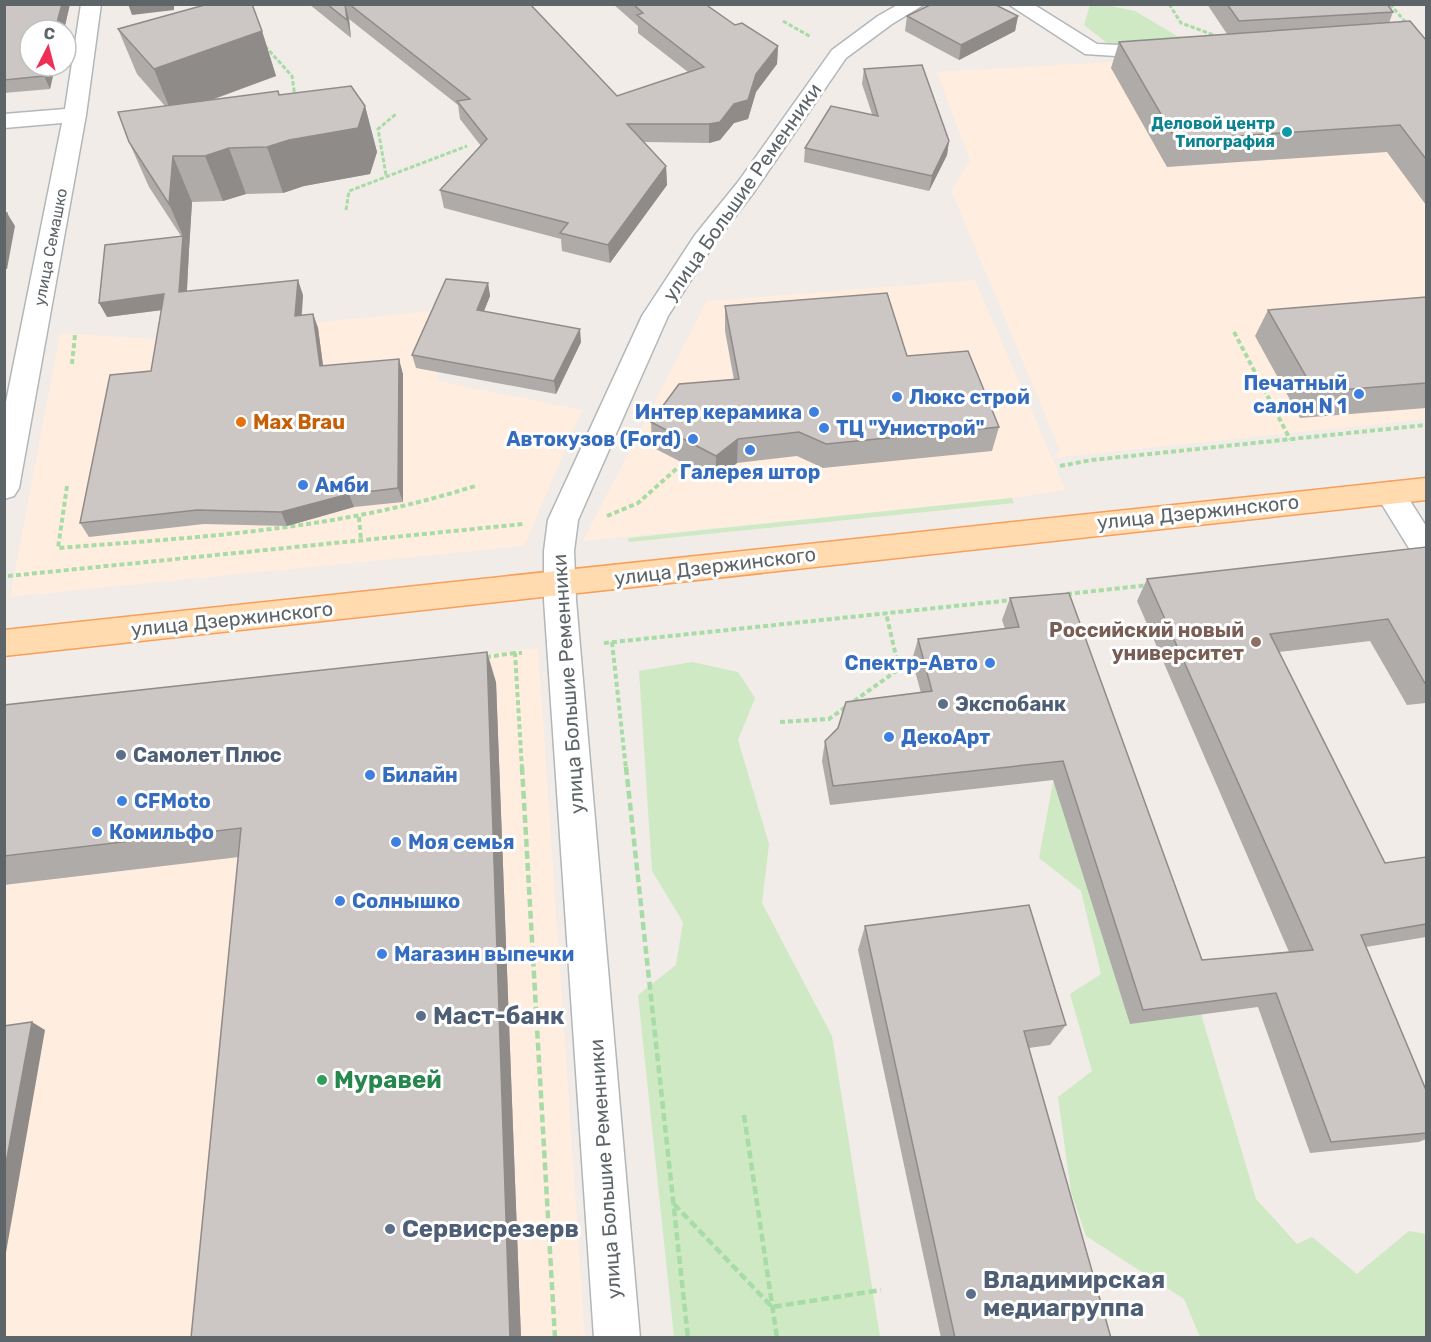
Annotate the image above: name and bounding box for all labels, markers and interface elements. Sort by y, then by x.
north arrow [18,18,78,78]
text: С [43,24,56,44]
street label: улица Большие Ременники [657,78,827,306]
place label: Деловой центр Типография [1151,114,1275,151]
marker: Деловой центр Типография [1280,125,1294,139]
street label: улица Семашко [30,187,71,307]
place label: Печатный салон N 1 [1243,371,1347,418]
place label: Люкс строй [909,385,1030,409]
marker: Печатный салон N 1 [1352,387,1366,401]
marker: Люкс строй [890,390,904,404]
place label: Интер керамика [635,400,802,424]
marker: Интер керамика [807,405,821,419]
place label: Max Brau [253,410,345,434]
marker: Max Brau [234,415,248,429]
place label: ТЦ "Унистрой" [836,416,985,440]
marker: ТЦ "Унистрой" [817,421,831,435]
place label: Автокузов (Ford) [506,427,681,451]
marker: Автокузов (Ford) [686,432,700,446]
marker: Галерея штор [743,443,757,457]
place label: Галерея штор [680,460,820,484]
place label: Амби [315,473,369,497]
marker: Амби [296,478,310,492]
street label: улица Дзержинского [1096,489,1300,535]
street label: улица Дзержинского [613,542,817,590]
street label: улица Большие Ременники [547,553,589,815]
street label: улица Дзержинского [130,596,334,642]
place label: Российский новый университет [1049,618,1244,665]
marker: Российский новый университет [1249,635,1263,649]
place label: Спектр-Авто [845,651,978,675]
marker: Спектр-Авто [983,656,997,670]
place label: Экспобанк [955,692,1066,716]
marker: Экспобанк [936,697,950,711]
place label: ДекоАрт [901,725,990,749]
marker: ДекоАрт [882,730,896,744]
place label: Самолет Плюс [133,743,282,767]
marker: Самолет Плюс [114,748,128,762]
place label: Билайн [382,763,458,787]
marker: Билайн [363,768,377,782]
place label: CFMoto [134,789,211,813]
marker: CFMoto [115,794,129,808]
place label: Комильфо [109,820,214,844]
marker: Комильфо [90,825,104,839]
place label: Моя семья [408,830,515,854]
marker: Моя семья [389,835,403,849]
place label: Солнышко [352,889,460,913]
marker: Солнышко [333,894,347,908]
place label: Магазин выпечки [394,942,574,966]
marker: Магазин выпечки [375,947,389,961]
place label: Маст-банк [433,1002,565,1030]
marker: Маст-банк [414,1009,428,1023]
street label: улица Большие Ременники [584,1038,626,1300]
place label: Муравей [334,1066,442,1094]
marker: Муравей [315,1073,329,1087]
place label: Сервисрезерв [402,1215,579,1243]
marker: Сервисрезерв [383,1222,397,1236]
place label: Владимирская медиагруппа [983,1266,1165,1322]
marker: Владимирская медиагруппа [964,1287,978,1301]

